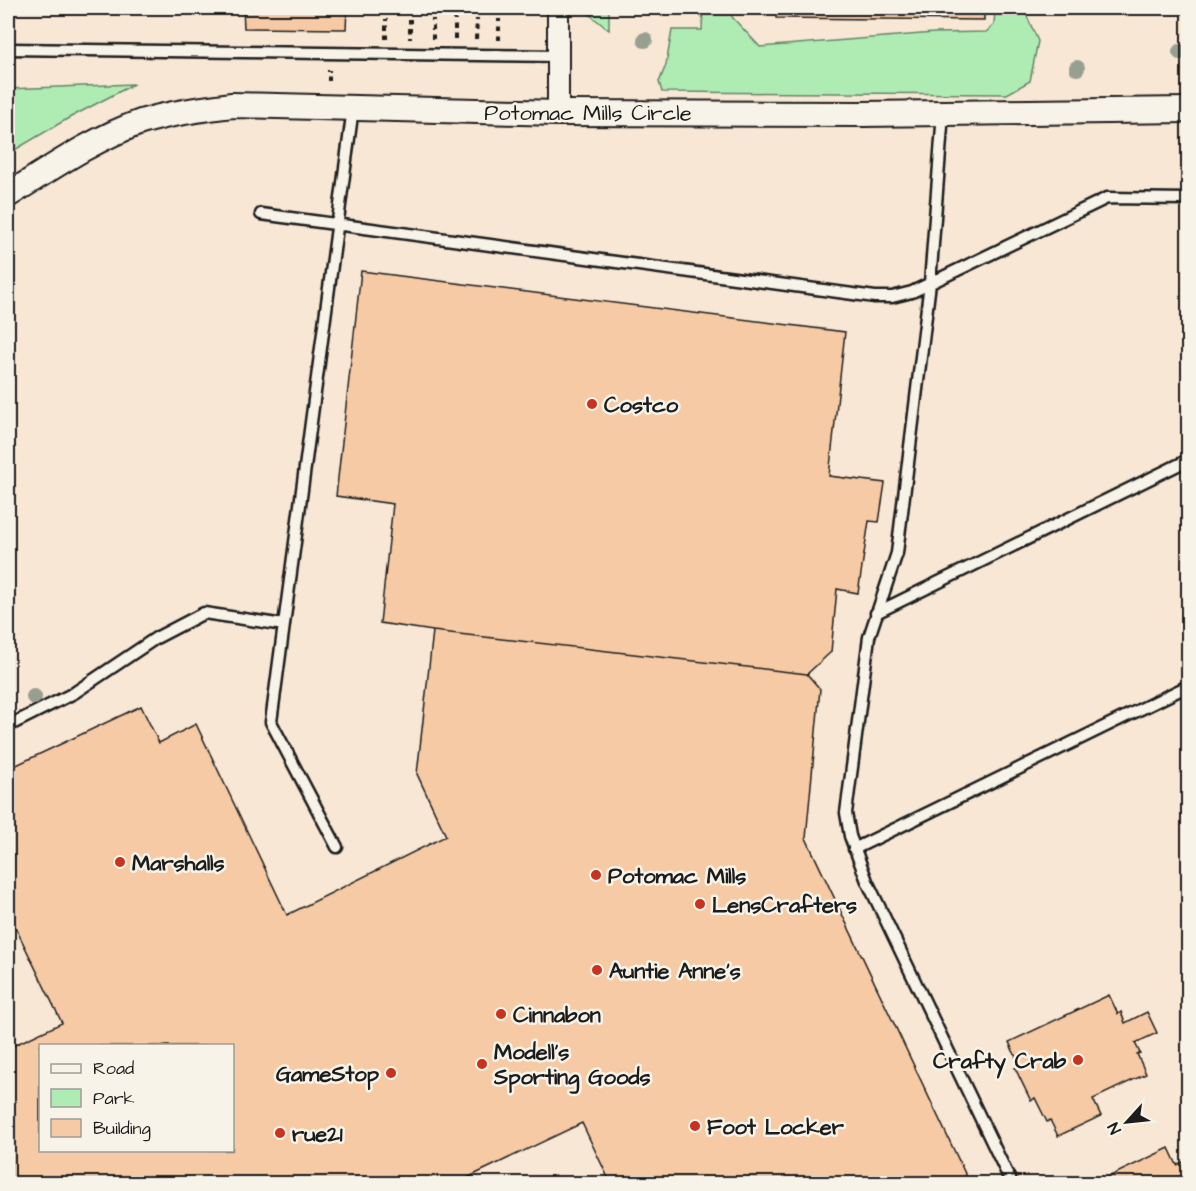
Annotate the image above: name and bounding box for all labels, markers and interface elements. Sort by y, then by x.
street label: Potomac Mills Circle [484,98,692,129]
place label: Costco [604,390,679,421]
marker: Costco [585,397,599,411]
place label: Marshalls [132,848,225,879]
marker: Marshalls [113,855,127,869]
place label: Potomac Mills [608,861,746,892]
marker: Potomac Mills [589,868,603,882]
place label: LensCrafters [712,890,857,921]
marker: LensCrafters [693,897,707,911]
place label: Auntie Anne's [609,956,741,987]
marker: Auntie Anne's [590,963,604,977]
place label: Cinnabon [513,1000,601,1031]
marker: Cinnabon [494,1007,508,1021]
place label: Modell's Sporting Goods [493,1037,651,1094]
legend [39,1044,234,1152]
place label: Crafty Crab [933,1046,1067,1079]
marker: Crafty Crab [1071,1053,1085,1067]
text: Road [93,1056,134,1081]
marker: Modell's Sporting Goods [475,1057,489,1071]
place label: GameStop [276,1059,380,1090]
marker: GameStop [384,1066,398,1080]
text: Park [93,1086,135,1111]
north arrow [1097,1092,1157,1152]
place label: Foot Locker [707,1112,845,1143]
text: Building [93,1116,151,1142]
place label: rue21 [292,1119,343,1150]
marker: Foot Locker [688,1119,702,1133]
text: N [1102,1119,1127,1138]
marker: rue21 [273,1126,287,1140]

